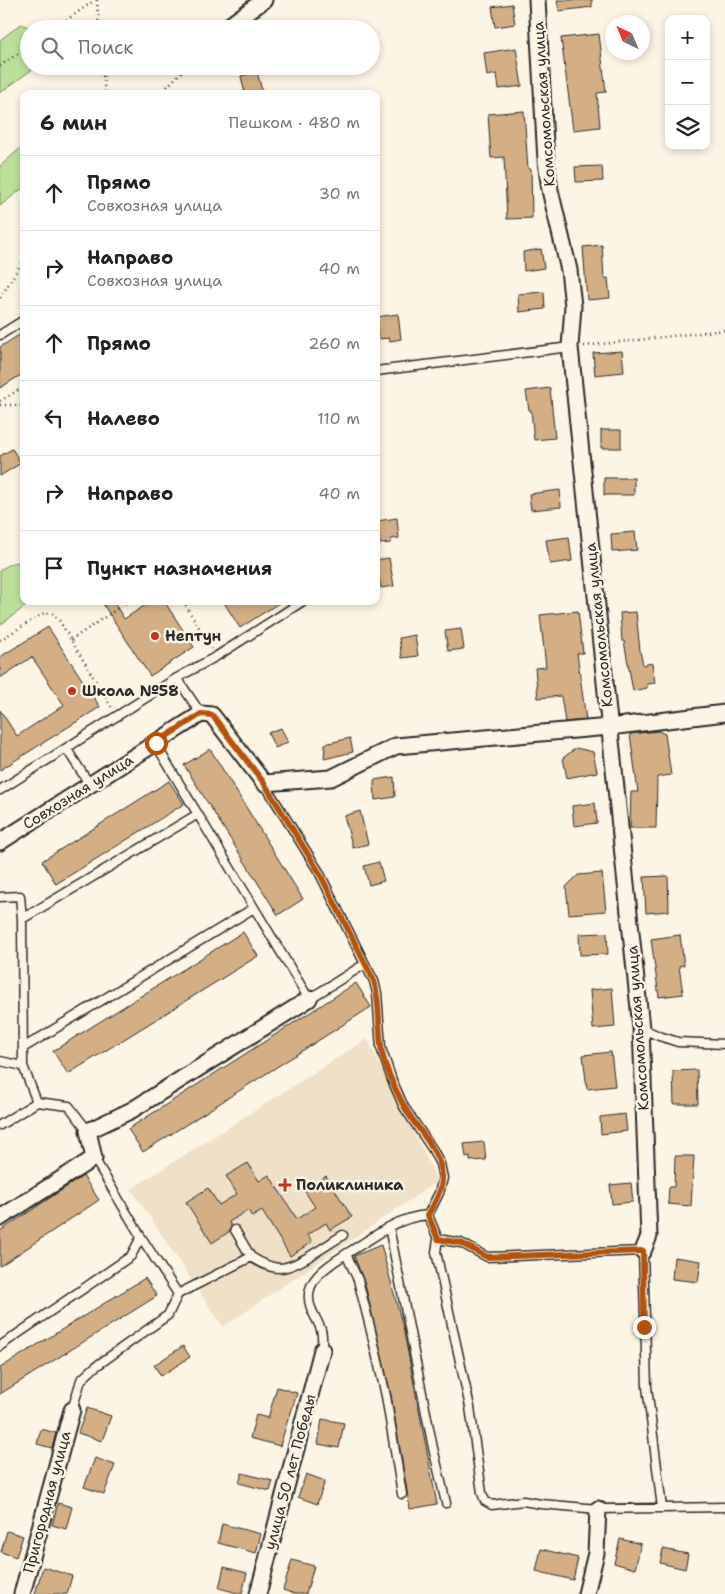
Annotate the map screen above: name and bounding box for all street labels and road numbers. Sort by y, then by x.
street label: Комсомольская улица [528,20,560,187]
street label: Комсомольская улица [580,541,618,708]
street label: Совхозная улица [19,750,138,834]
street label: Комсомольская улица [622,944,654,1111]
street label: улица 50 лет Победы [260,1392,320,1552]
street label: Пригородная улица [18,1428,76,1575]

